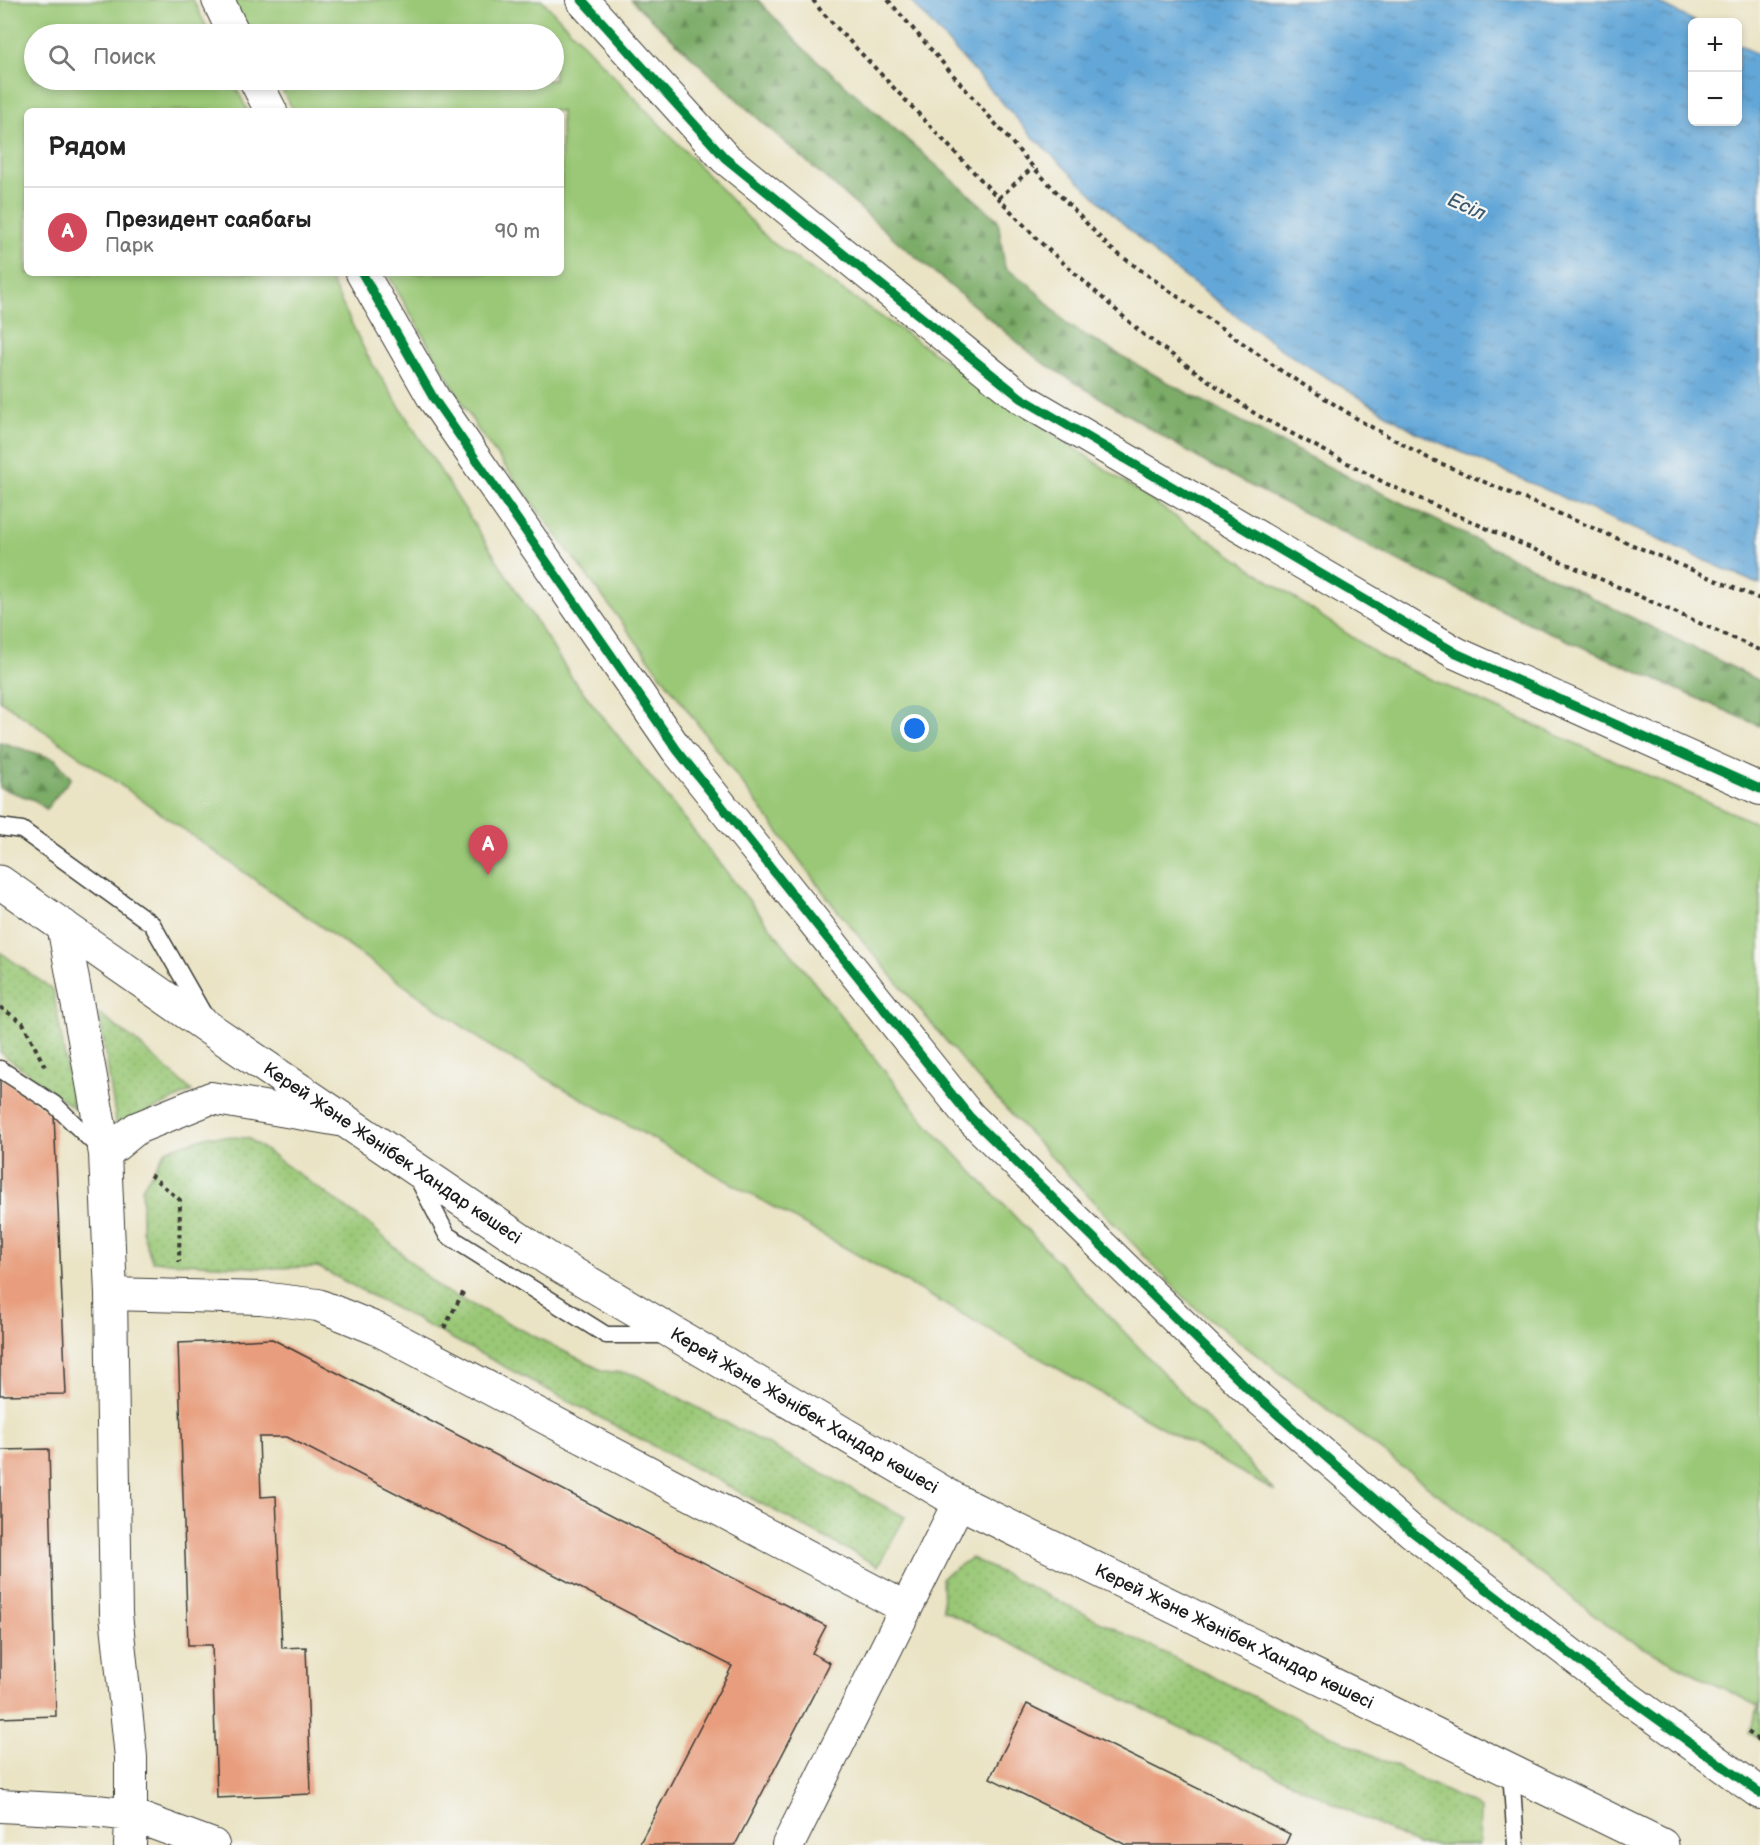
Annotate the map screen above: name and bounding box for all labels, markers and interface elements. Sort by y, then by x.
map controls [1688,18,1742,126]
button: + [1688,18,1742,72]
search box [24,24,564,90]
icon: search [45,41,78,74]
text: Поиск [93,44,156,71]
button: − [1688,72,1742,126]
text: Рядом [48,132,126,163]
water label: Есіл [1444,188,1490,226]
text: Президент саябағы [105,207,312,234]
text: A [61,220,74,244]
text: 90 m [495,220,540,244]
text: Парк [105,234,154,258]
your location [900,714,929,743]
pin: A [468,826,508,875]
street label: Керей Және Жәнібек Хандар көшесі [259,1058,525,1249]
street label: Керей Және Жәнібек Хандар көшесі [666,1324,942,1498]
street label: Керей Және Жәнібек Хандар көшесі [1091,1560,1377,1714]

